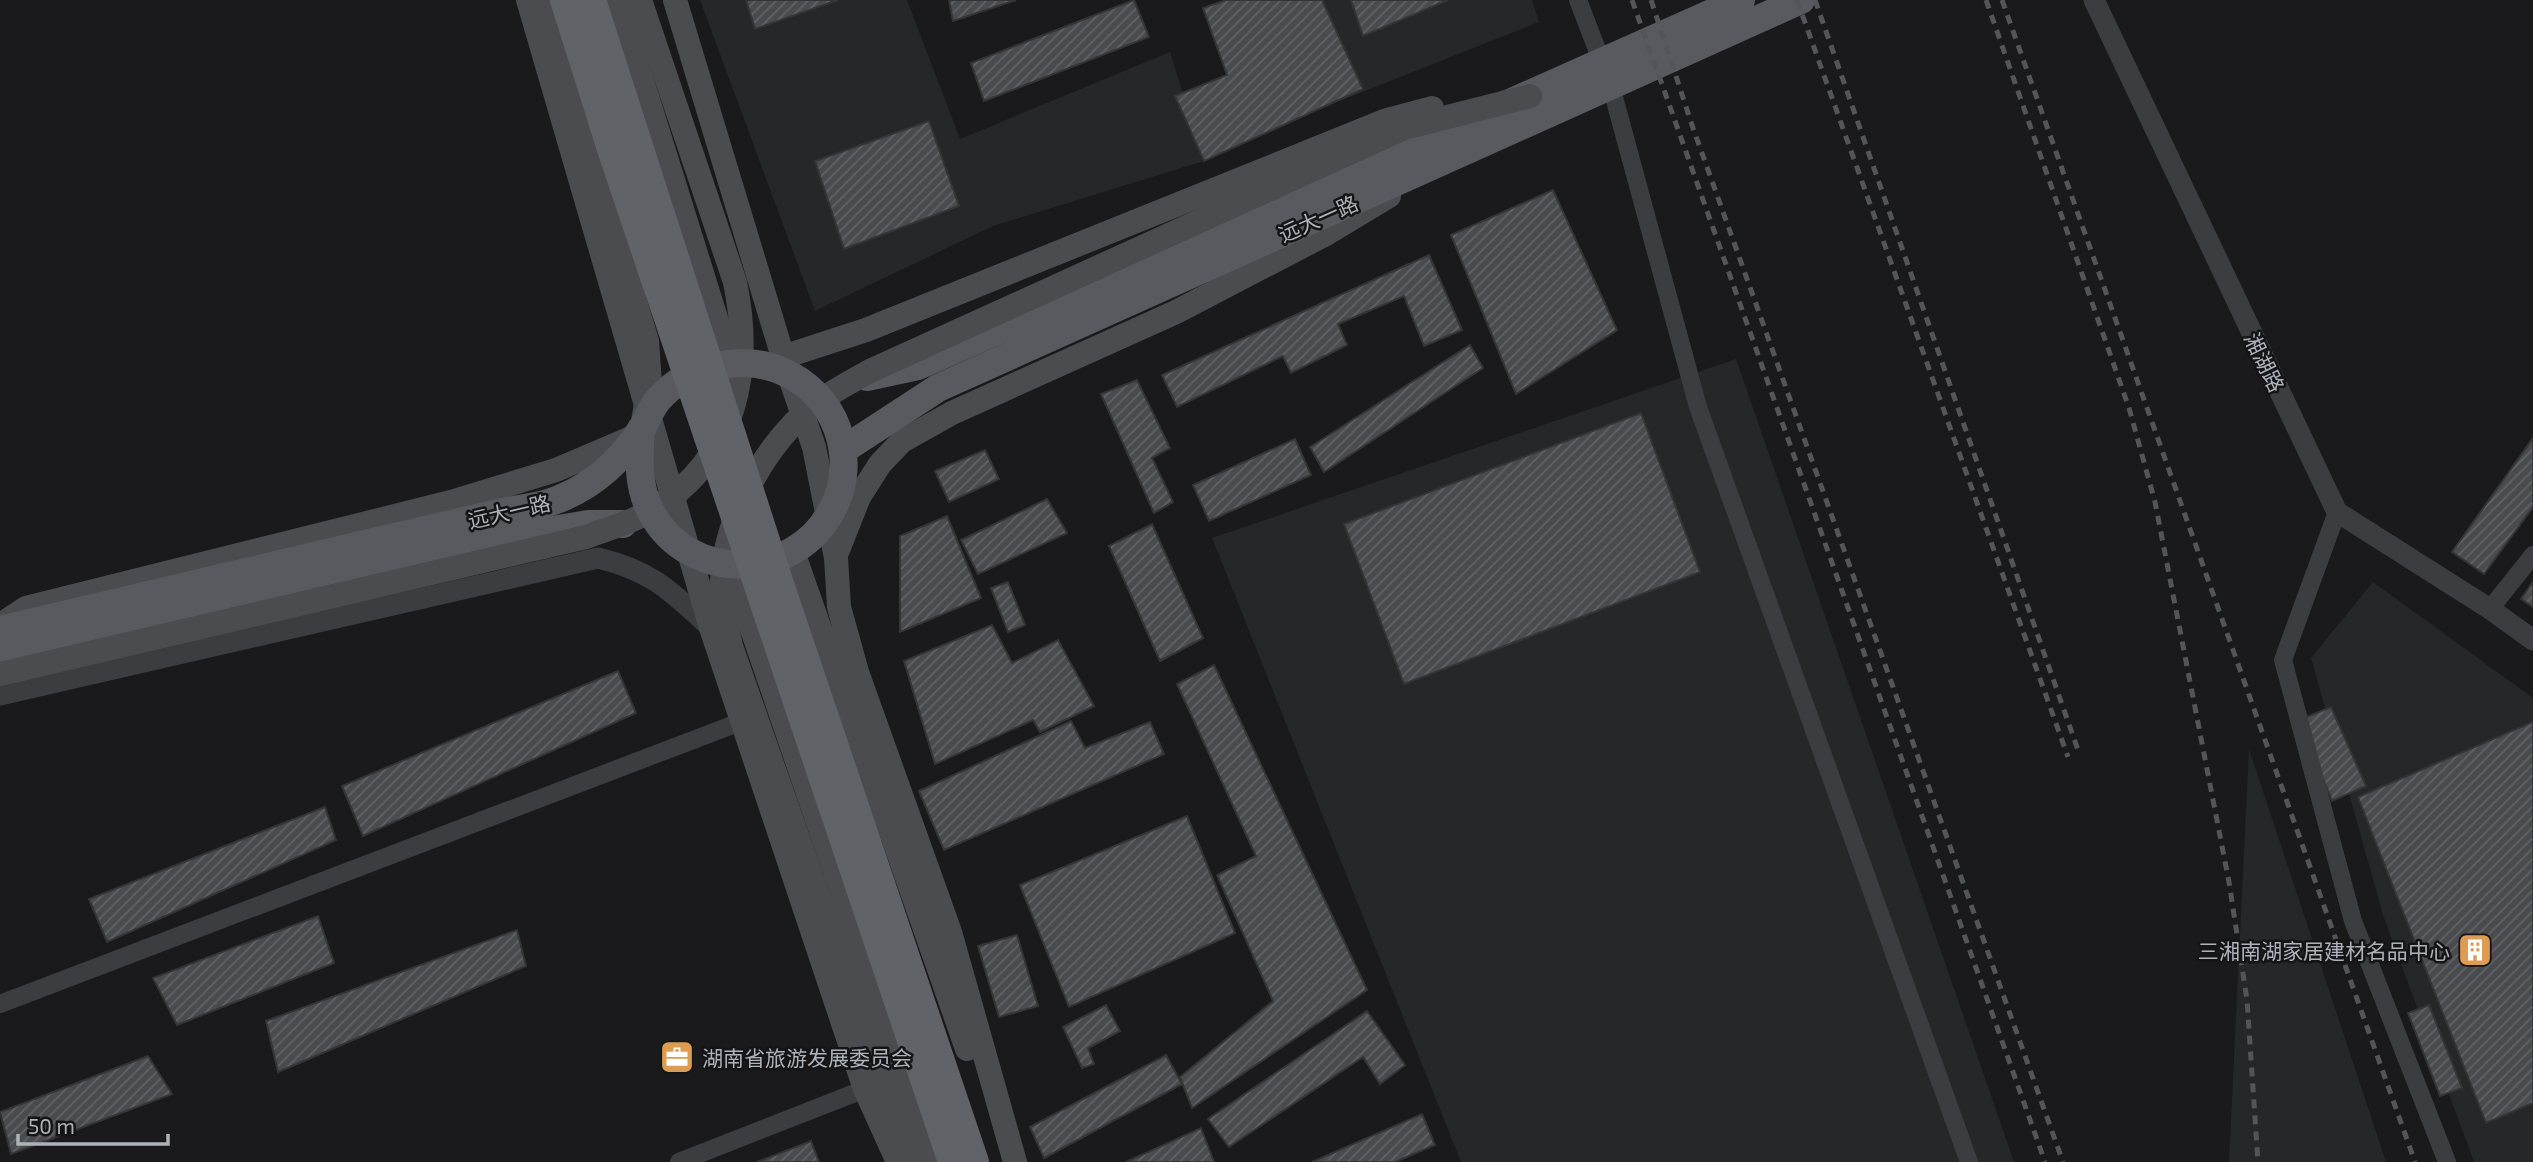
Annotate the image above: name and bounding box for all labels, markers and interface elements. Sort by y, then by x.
street label: 远大一路 [1275,189,1361,247]
street label: 湘湖路 [2240,328,2290,396]
street label: 远大一路 [465,489,553,533]
building icon: 三湘南湖家居建材名品中心 [2456,931,2494,969]
place label: 三湘南湖家居建材名品中心 [2198,938,2450,963]
office icon: 湖南省旅游发展委员会 [658,1038,696,1076]
place label: 湖南省旅游发展委员会 [702,1045,912,1070]
scale bar [18,1102,168,1146]
text: 50 m [28,1113,75,1138]

